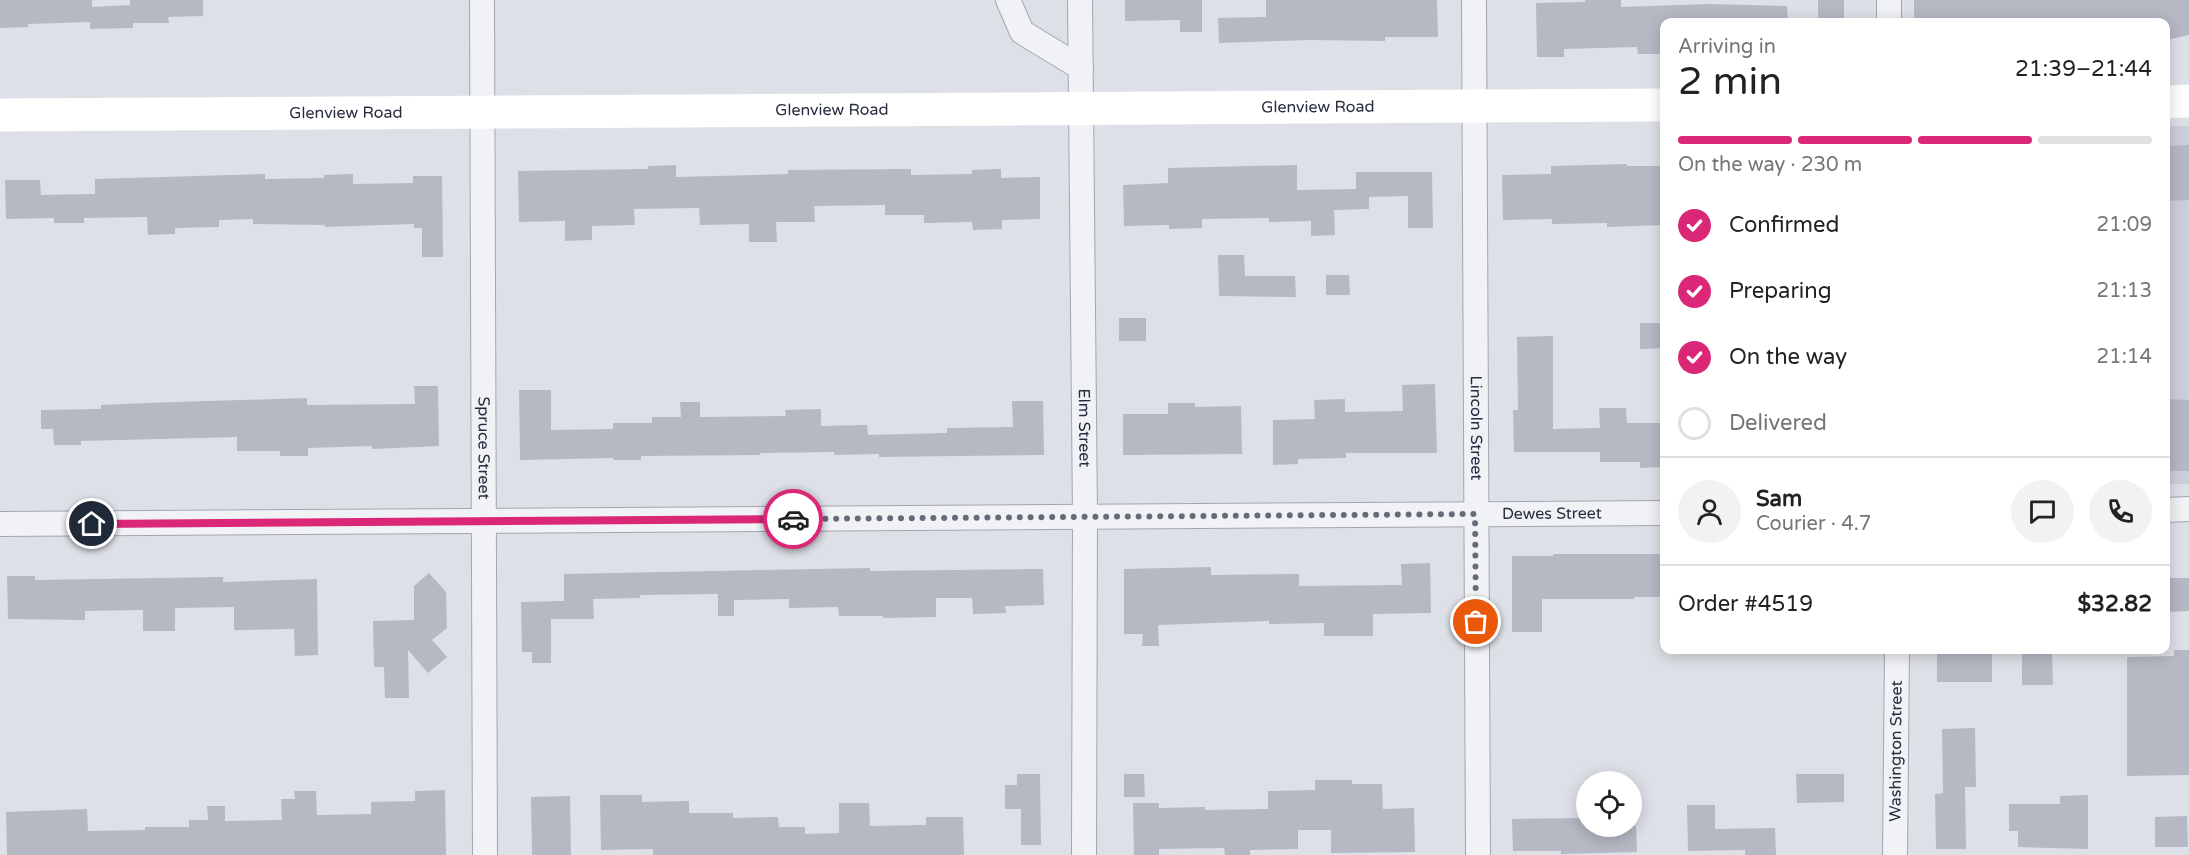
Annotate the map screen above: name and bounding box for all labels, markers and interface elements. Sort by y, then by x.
text: Arriving in [1678,35,1776,59]
text: 21:39–21:44 [2015,56,2152,82]
text: 2 min [1678,58,1782,105]
street label: Glenview Road [1261,97,1375,117]
street label: Glenview Road [775,100,889,120]
street label: Glenview Road [289,103,403,123]
text: On the way · 230 m [1678,153,1862,177]
icon: check [1678,209,1711,242]
text: Confirmed [1729,212,1839,238]
text: 21:09 [2097,213,2152,237]
icon: check [1678,275,1711,308]
text: Preparing [1729,278,1832,304]
text: 21:13 [2097,279,2152,303]
icon: check [1678,341,1711,374]
text: On the way [1729,344,1847,370]
text: 21:14 [2097,345,2152,369]
street label: Lincoln Street [1466,376,1486,480]
street label: Elm Street [1074,388,1095,468]
street label: Spruce Street [473,396,494,500]
text: Delivered [1729,410,1827,436]
button: person [1678,480,1741,543]
button: chat [2011,480,2074,543]
button: phone [2089,480,2152,543]
text: Sam [1756,486,1802,512]
courier [763,489,823,549]
pin [66,498,117,549]
icon: car [777,503,810,536]
street label: Dewes Street [1502,503,1602,524]
icon: home [75,507,108,540]
text: Courier · 4.7 [1756,512,1871,536]
text: Order #4519 [1678,591,1813,617]
text: $32.82 [2078,591,2152,617]
pin [1450,596,1501,647]
icon: bag [1459,605,1492,638]
street label: Washington Street [1885,680,1907,822]
map controls [1576,771,1642,837]
button: locate [1576,771,1642,837]

